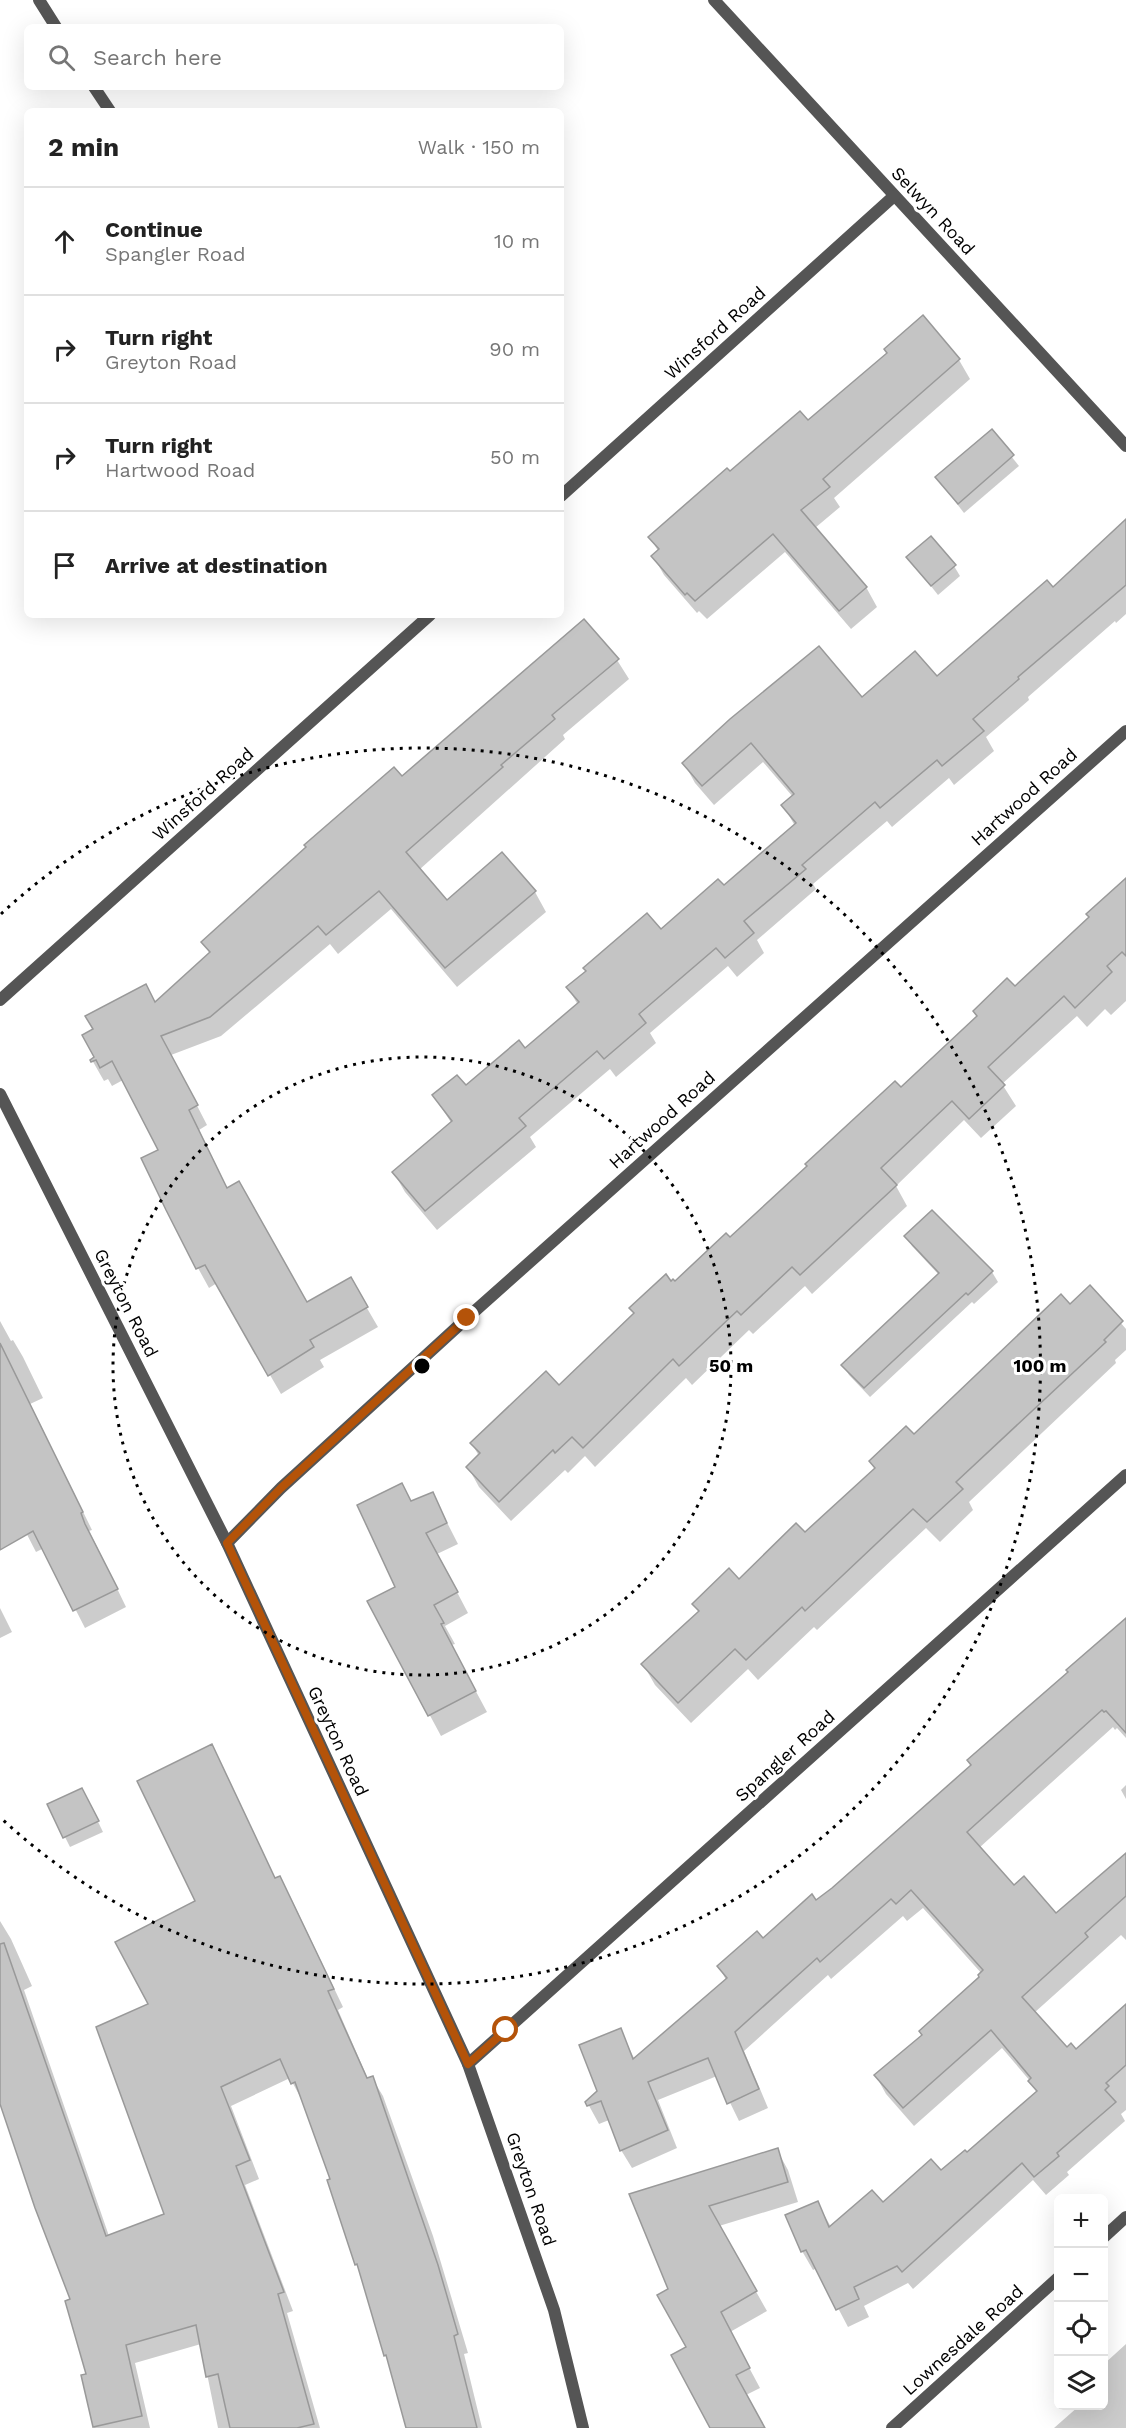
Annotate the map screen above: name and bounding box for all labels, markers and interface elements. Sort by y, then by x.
search box [24,24,564,90]
icon: search [45,41,78,74]
text: Search here [93,45,222,70]
text: 2 min [48,132,119,162]
text: Walk · 150 m [418,135,540,159]
street label: Selwyn Road [887,162,979,259]
text: Continue [105,217,203,242]
icon: ahead [48,225,81,258]
text: 10 m [494,229,540,253]
text: Spangler Road [105,242,246,266]
street label: Winsford Road [660,282,770,384]
text: Turn right [105,325,212,350]
icon: right [48,333,81,366]
text: 90 m [489,337,540,361]
text: Greyton Road [105,350,237,374]
text: Turn right [105,433,212,458]
icon: right [48,441,81,474]
text: 50 m [490,445,540,469]
text: Hartwood Road [105,458,255,482]
icon: arrive [48,549,81,582]
text: Arrive at destination [105,553,328,578]
street label: Winsford Road [148,743,258,845]
street label: Hartwood Road [966,744,1081,850]
street label: Hartwood Road [604,1067,719,1173]
street label: Greyton Road [90,1245,163,1361]
route end [453,1304,479,1330]
text: 50 m [709,1355,753,1376]
text: 100 m [1013,1355,1067,1376]
centre of rings [412,1356,432,1376]
street label: Greyton Road [304,1682,373,1799]
street label: Spangler Road [731,1705,839,1806]
route start [492,2016,518,2042]
street label: Greyton Road [502,2129,561,2248]
map controls [1054,2194,1108,2410]
button: + [1054,2194,1108,2248]
button: − [1054,2248,1108,2302]
street label: Lownesdale Road [898,2280,1027,2399]
button: locate [1054,2302,1108,2356]
button: layers [1054,2356,1108,2410]

